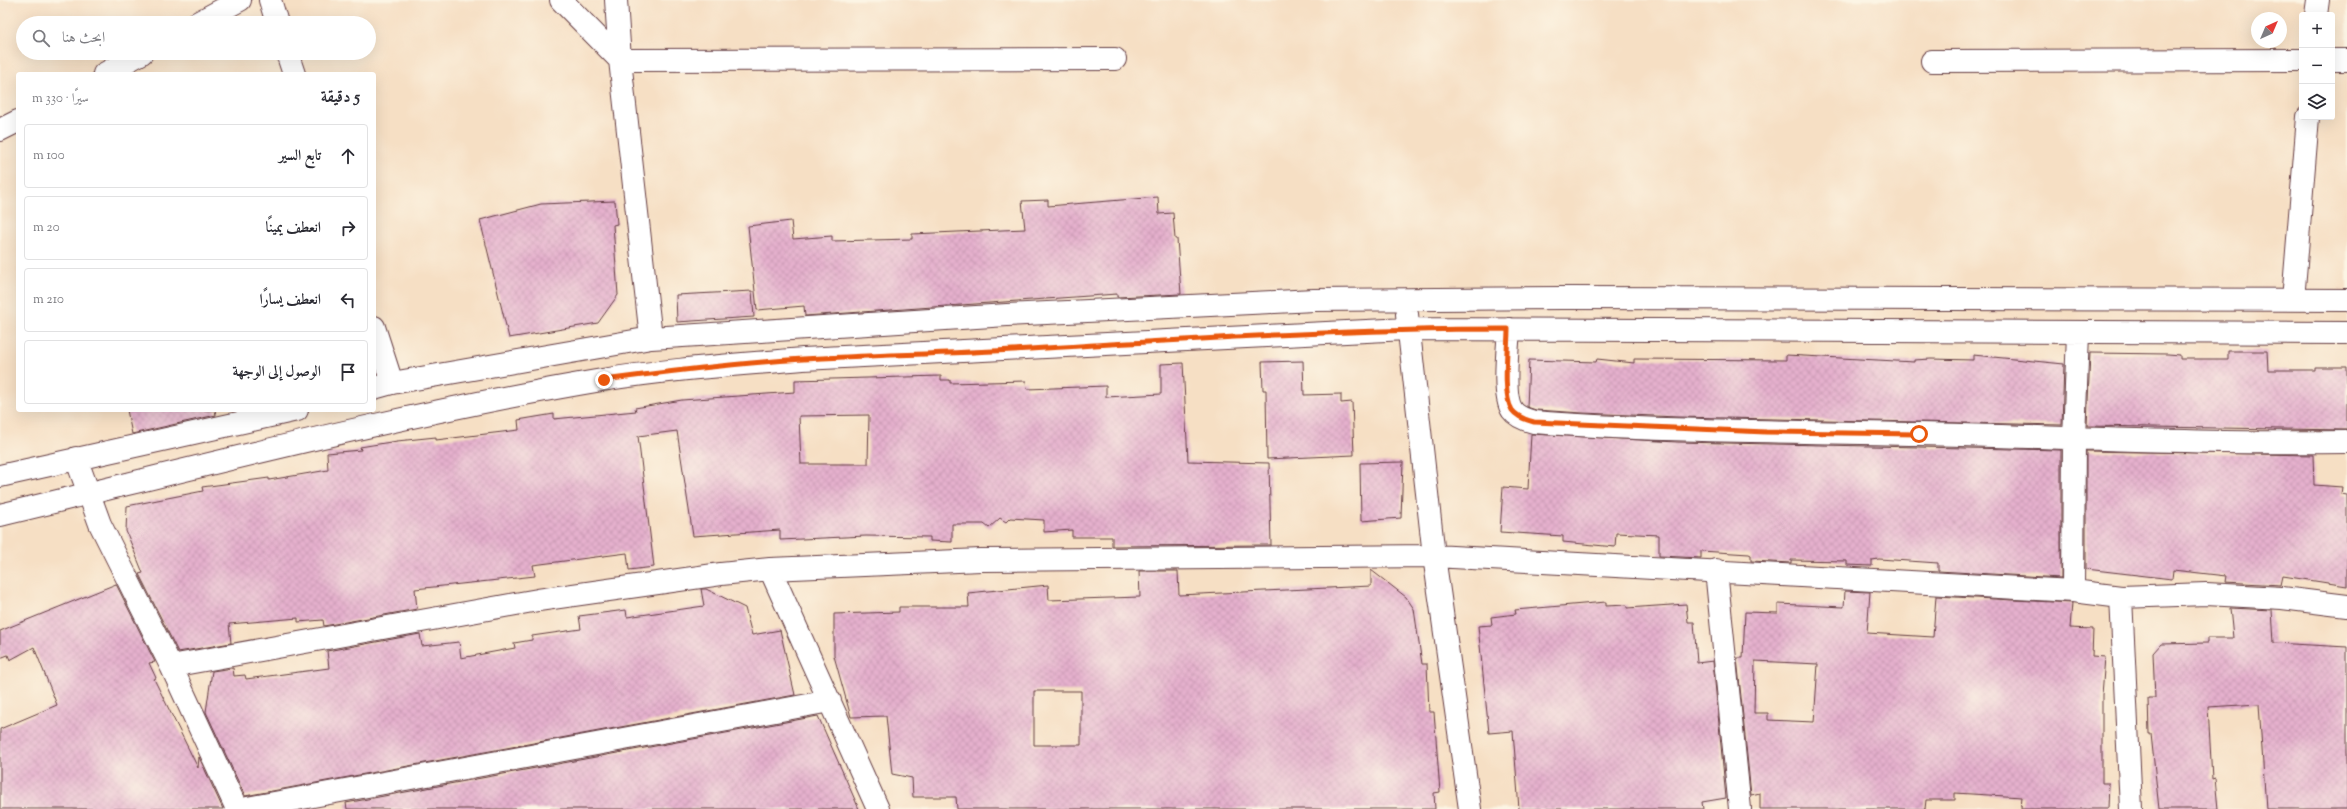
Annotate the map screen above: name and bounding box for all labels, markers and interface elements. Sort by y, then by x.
north arrow [2251,12,2287,48]
map controls [2299,12,2335,120]
button: + [2299,12,2335,48]
search box [16,16,376,60]
icon: search [30,27,52,49]
text: ابحث هنا [62,28,105,49]
button: − [2299,48,2335,84]
button: layers [2299,84,2335,120]
text: 5 دقيقة [321,86,360,110]
text: سيرًا · 330 m [32,90,89,108]
icon: ahead [337,145,359,167]
text: تابع السير [279,146,321,167]
text: 100 m [33,147,65,165]
icon: right [337,217,359,239]
text: انعطف يمينًا [266,218,321,239]
text: 20 m [33,219,60,237]
icon: left [337,289,359,311]
text: انعطف يسارًا [260,290,321,311]
text: 210 m [33,291,64,309]
icon: arrive [337,361,359,383]
text: الوصول إلى الوجهة [232,362,321,383]
route end [595,371,613,389]
route start [1910,425,1928,443]

